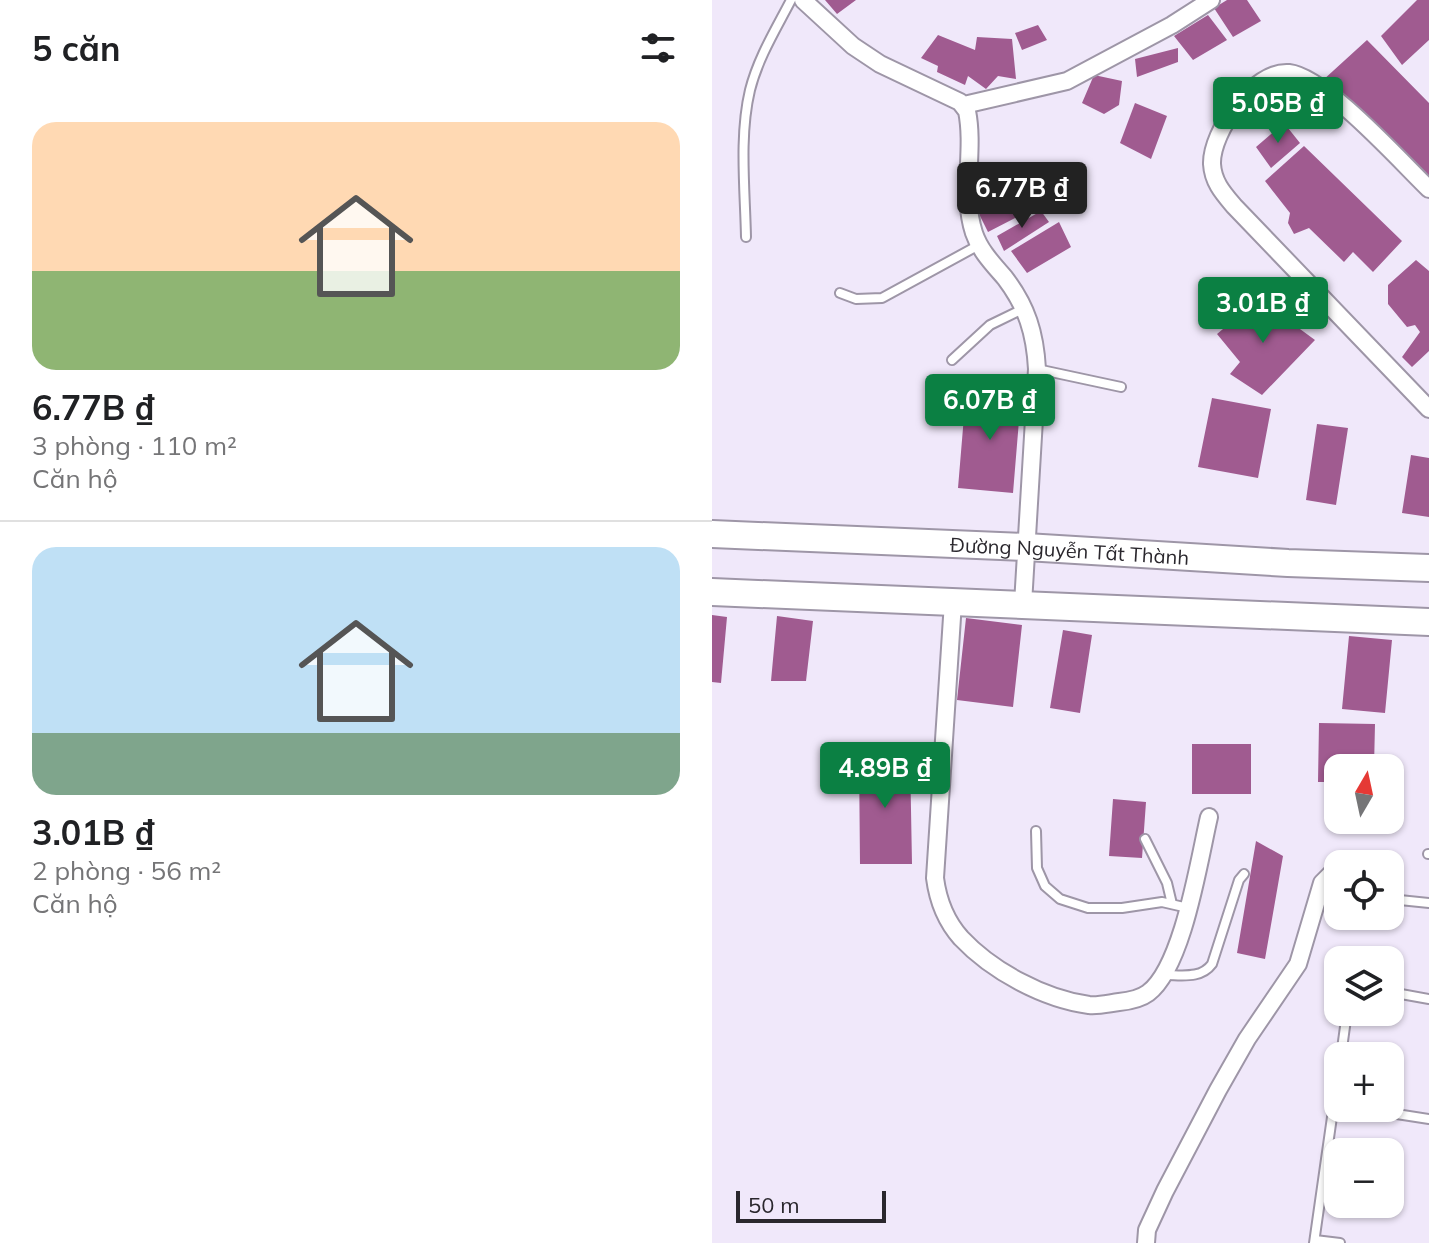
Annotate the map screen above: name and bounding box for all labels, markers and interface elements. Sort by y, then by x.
icon: filters [636,26,680,70]
text: 5 căn [32,27,120,70]
pin: 5.05B ₫ [1204,77,1352,145]
text: 5.05B ₫ [1231,86,1325,119]
pin: 6.77B ₫ [948,162,1096,230]
text: 6.77B ₫ [975,171,1069,204]
icon: home [284,174,428,318]
pin: 3.01B ₫ [1189,277,1337,345]
text: 3.01B ₫ [1216,286,1310,319]
pin: 6.07B ₫ [916,374,1064,442]
text: 6.07B ₫ [943,383,1037,416]
text: 6.77B ₫ [32,386,155,429]
text: 3 phòng · 110 m² [32,429,237,462]
text: Căn hộ [32,462,118,495]
street label: Đường Nguyễn Tất Thành [950,531,1190,569]
icon: home [284,599,428,743]
pin: 4.89B ₫ [811,742,959,810]
text: 4.89B ₫ [838,751,932,784]
north arrow [1324,754,1404,834]
map controls [1324,754,1404,1218]
text: 3.01B ₫ [32,811,155,854]
button: locate [1324,850,1404,930]
text: 2 phòng · 56 m² [32,854,221,887]
text: Căn hộ [32,887,118,920]
button: layers [1324,946,1404,1026]
button: + [1324,1042,1404,1122]
button: − [1324,1138,1404,1218]
scale bar [736,1187,886,1223]
text: 50 m [748,1191,799,1219]

